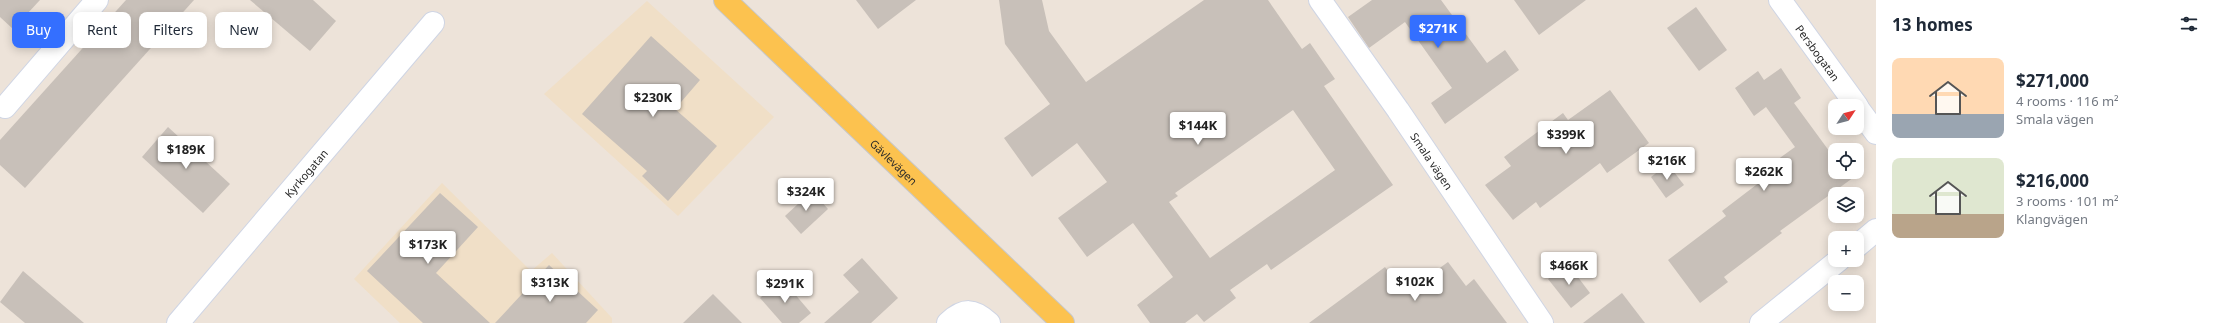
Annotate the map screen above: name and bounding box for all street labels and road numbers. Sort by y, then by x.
street label: Persbogatan [1793,21,1844,84]
street label: Smala vägen [1408,129,1457,192]
street label: Gävlevägen [867,135,921,188]
street label: Kyrkogatan [281,145,331,200]

